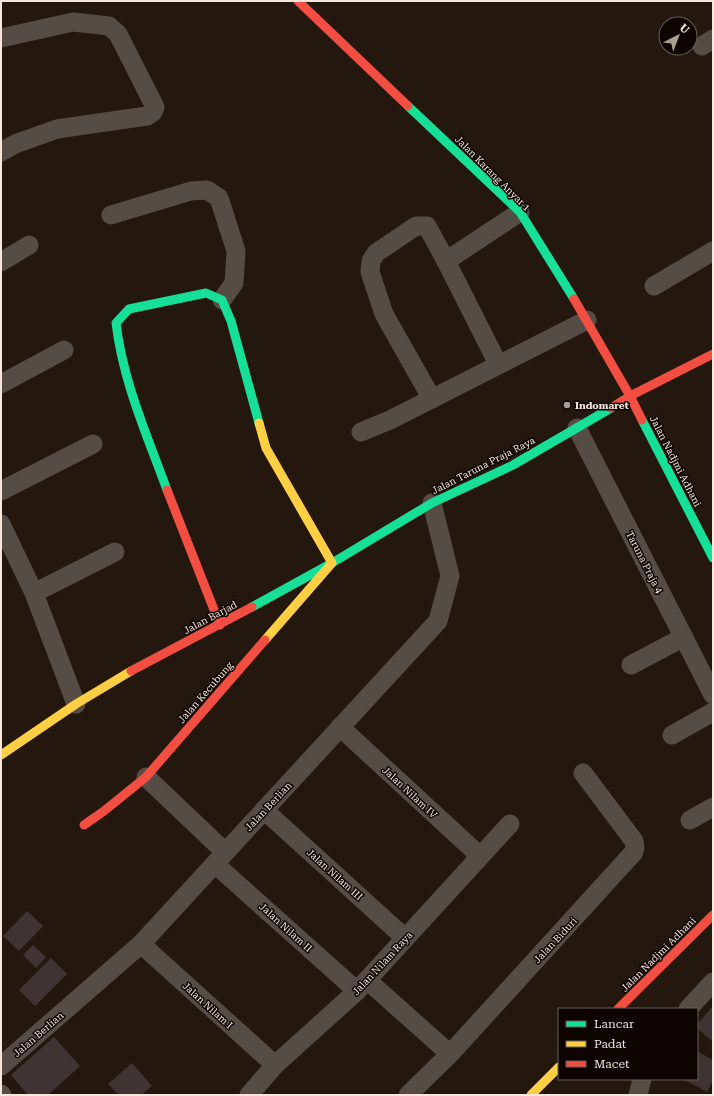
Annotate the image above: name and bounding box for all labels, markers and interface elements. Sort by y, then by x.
north arrow [658,16,698,56]
text: U [677,21,692,37]
street label: Jalan Karang Anyar 1 [453,134,533,213]
marker: Indomaret [562,400,572,410]
place label: Indomaret [575,400,629,411]
street label: Jalan Nadjmi Adhani [648,414,703,509]
street label: Jalan Taruna Praja Raya [430,434,537,496]
street label: Taruna Praja 4 [624,529,665,596]
street label: Jalan Barjad [182,598,239,636]
street label: Jalan Kecubung [176,659,235,725]
street label: Jalan Nilam IV [380,764,439,820]
street label: Jalan Berlian [243,779,294,833]
street label: Jalan Nilam III [305,847,365,902]
street label: Jalan Nilam II [257,901,314,954]
street label: Jalan Biduri [532,915,579,965]
street label: Jalan Nadjmi Adhani [619,915,698,994]
street label: Jalan Nilam Raya [350,929,415,997]
street label: Jalan Nilam I [180,980,235,1031]
legend [558,1008,698,1080]
street label: Jalan Berlian [11,1009,66,1059]
text: Lancar [594,1017,634,1031]
text: Padat [594,1037,627,1051]
text: Macet [594,1057,630,1071]

